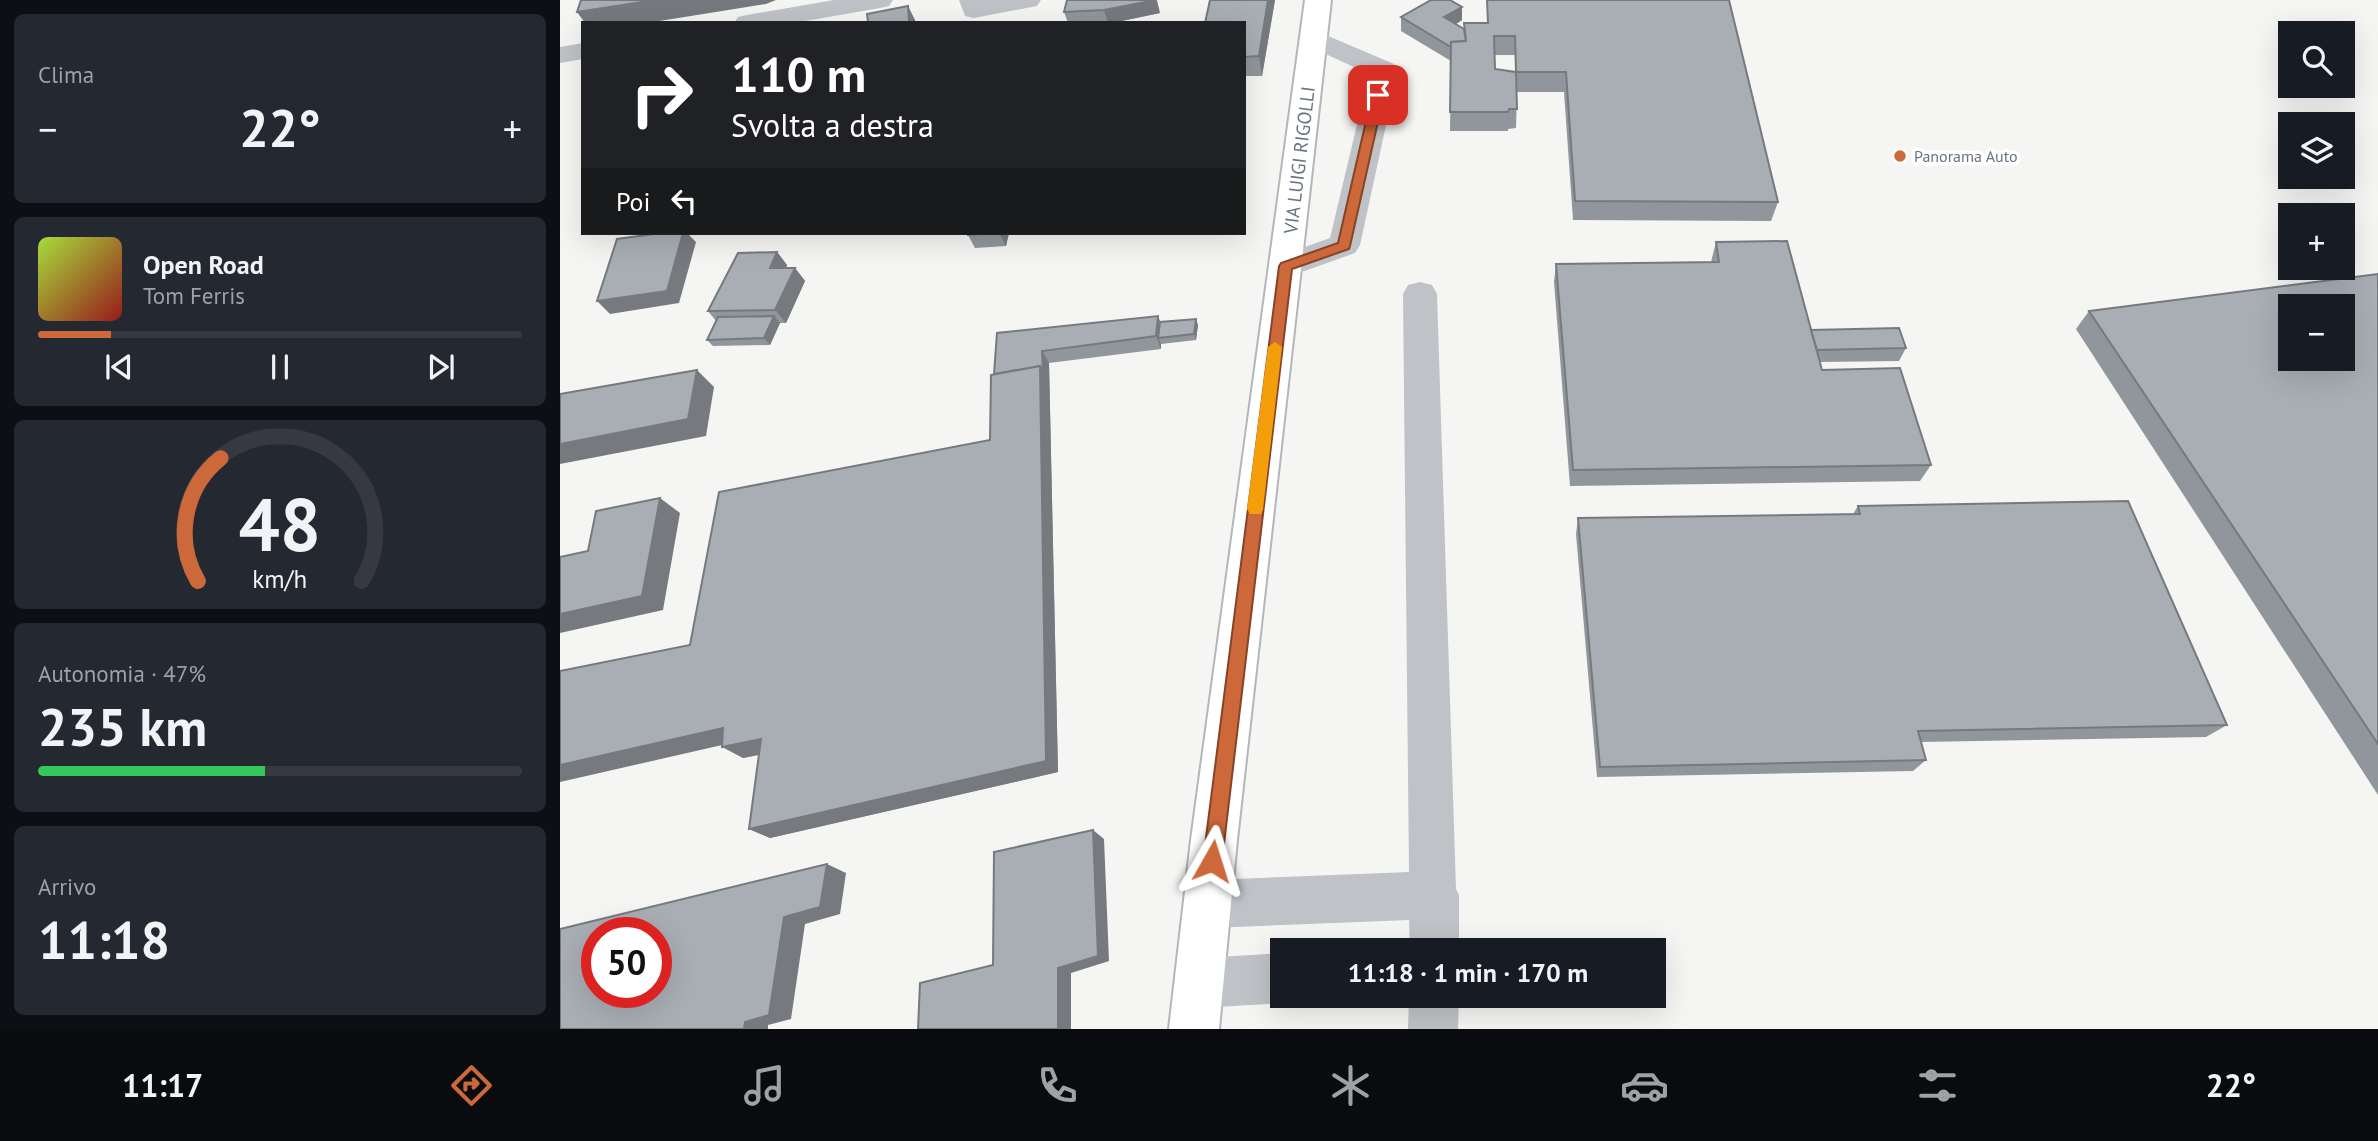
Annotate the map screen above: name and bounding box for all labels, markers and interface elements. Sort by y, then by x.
map controls [2278,21,2355,371]
button: search [2278,21,2355,98]
text: 110 m [731,42,866,106]
icon: right [616,49,707,140]
text: Clima [38,60,94,89]
pin [1348,65,1408,125]
icon: arrive [1359,76,1397,114]
street label: VIA LUIGI RIGOLLI [1278,85,1320,236]
text: 22° [239,94,321,161]
text: − [38,104,57,153]
text: + [503,104,522,153]
text: Svolta a destra [731,104,934,146]
button: layers [2278,112,2355,189]
place label: Panorama Auto [1914,146,2018,166]
marker: Panorama Auto [1892,148,1908,164]
icon: left [665,182,703,220]
text: Poi [616,185,651,218]
button: + [2278,203,2355,280]
text: Open Road [143,248,264,281]
text: Tom Ferris [143,281,245,310]
button: − [2278,294,2355,371]
icon: previous [100,348,138,386]
icon: pause [261,348,299,386]
icon: next [422,348,460,386]
text: 48 [239,477,321,571]
text: km/h [253,562,307,594]
text: Autonomia · 47% [38,659,206,688]
text: 235 km [38,693,207,760]
position arrow [1175,824,1249,898]
text: Arrivo [38,872,96,901]
text: 11:18 [38,906,170,973]
speed limit sign: 50 [581,917,672,1008]
text: 11:18 · 1 min · 170 m [1348,956,1588,989]
icon: directions [447,1061,496,1110]
icon: music [740,1061,789,1110]
icon: phone [1033,1061,1082,1110]
icon: climate [1326,1061,1375,1110]
icon: car [1620,1061,1669,1110]
icon: filters [1913,1061,1962,1110]
text: 11:17 [122,1064,203,1106]
text: 22° [2206,1064,2256,1106]

